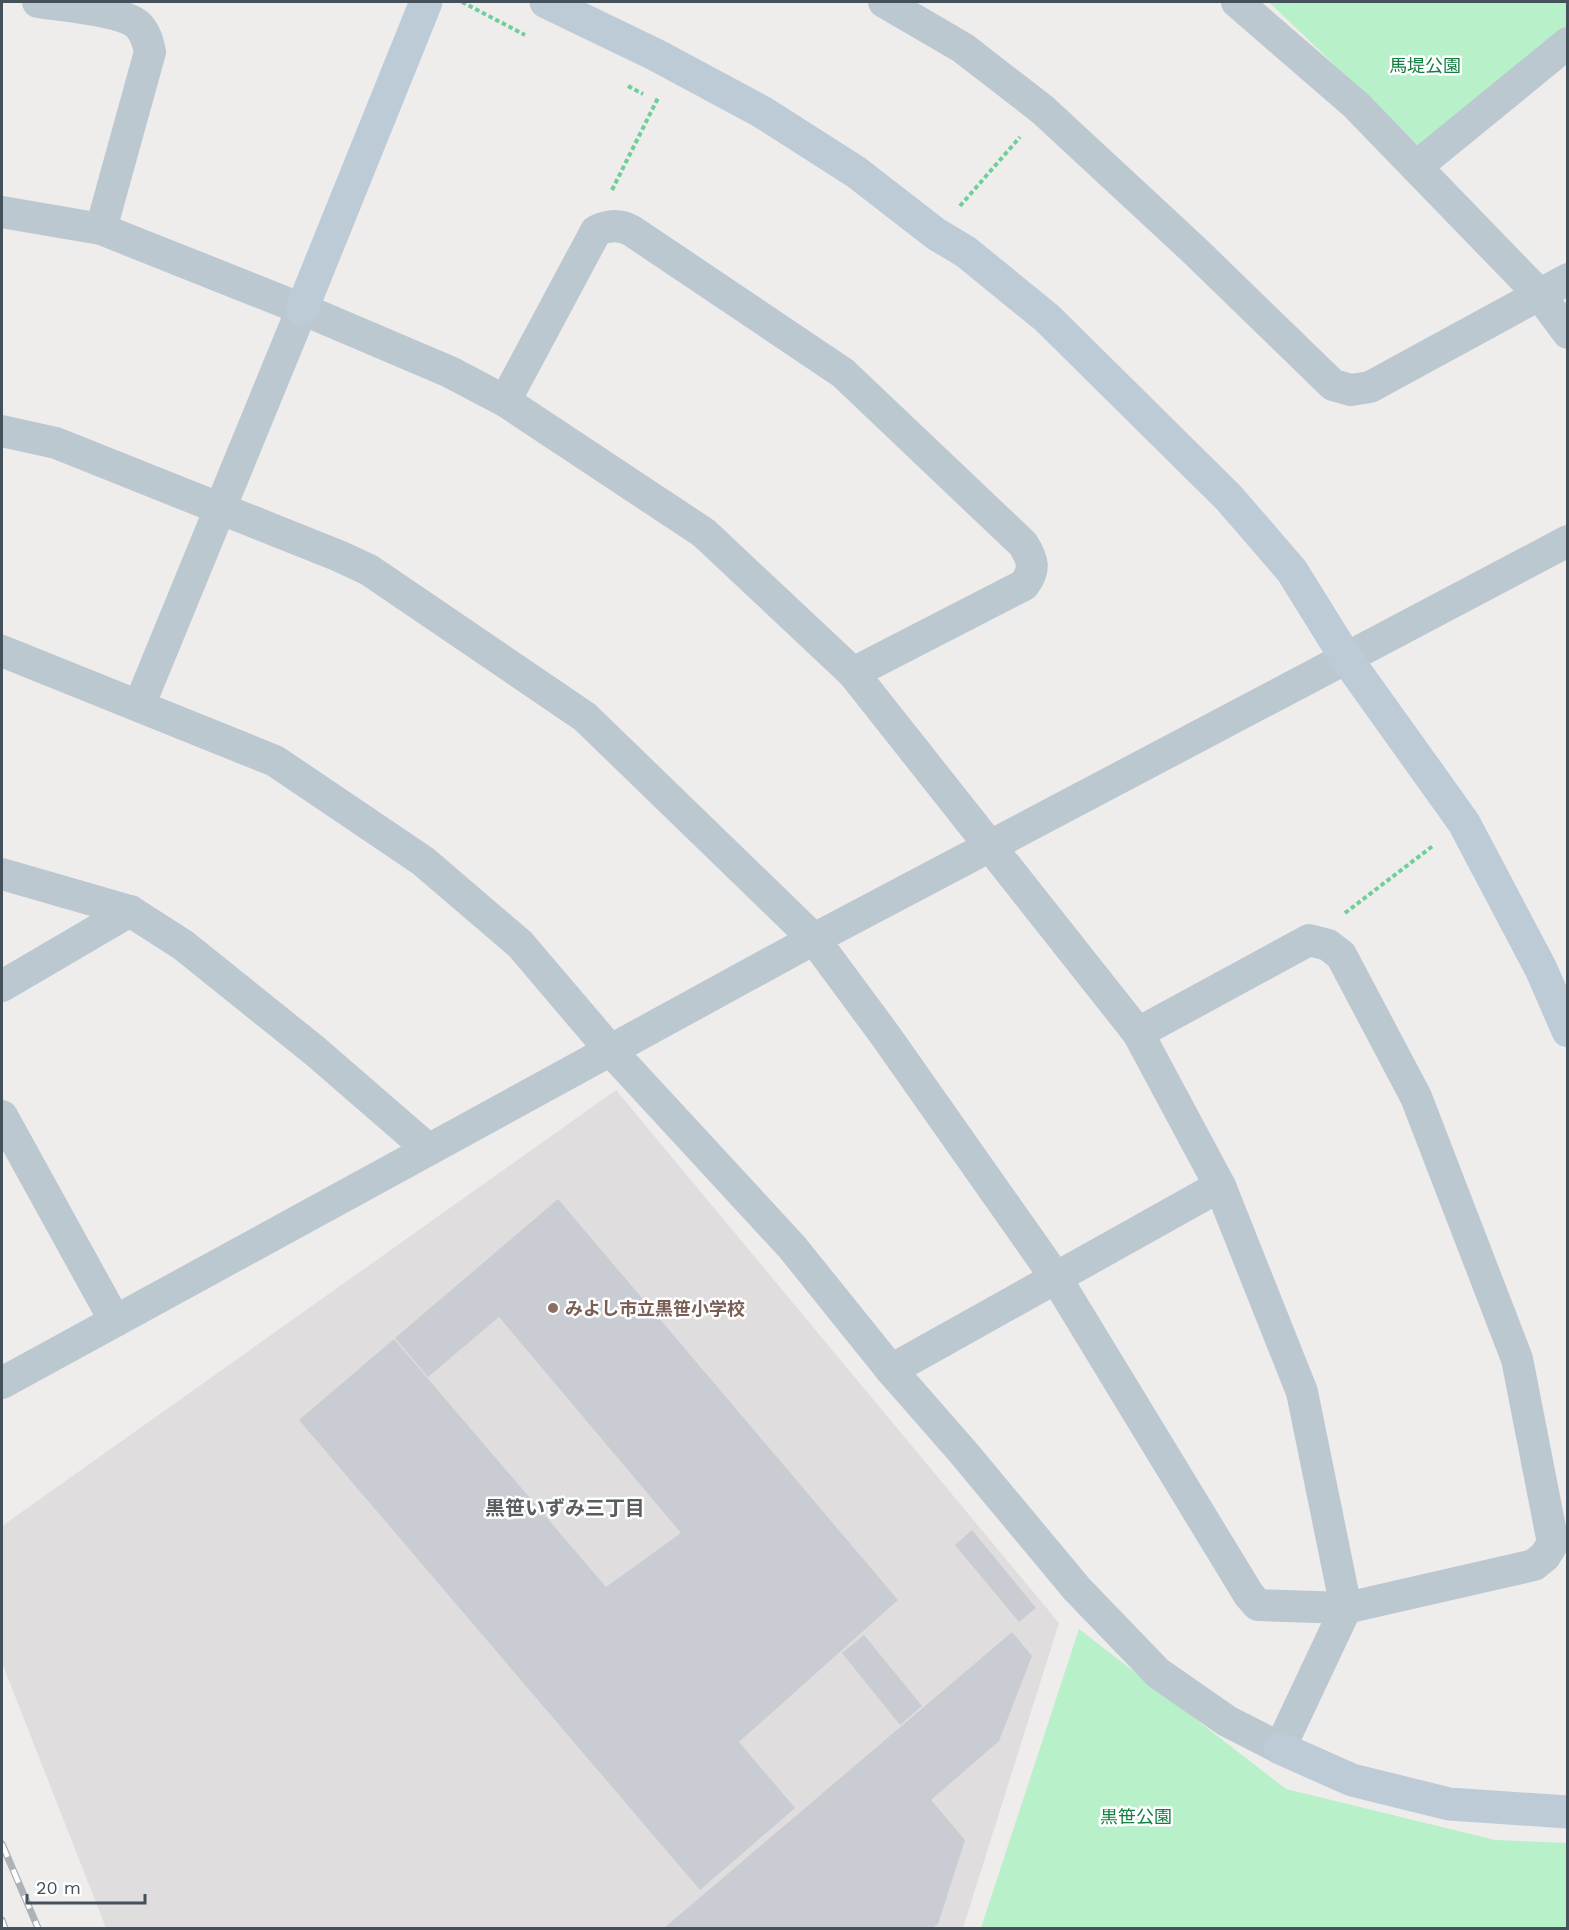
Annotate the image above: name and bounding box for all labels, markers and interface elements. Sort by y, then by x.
park label: 馬堤公園 [1389,55,1461,76]
place label: みよし市立黒笹小学校 [565,1298,745,1319]
marker: みよし市立黒笹小学校 [546,1301,560,1315]
district label: 黒笹いずみ三丁目 [485,1496,645,1520]
park label: 黒笹公園 [1100,1806,1172,1827]
scale bar [27,1867,146,1905]
text: 20 m [36,1877,81,1898]

